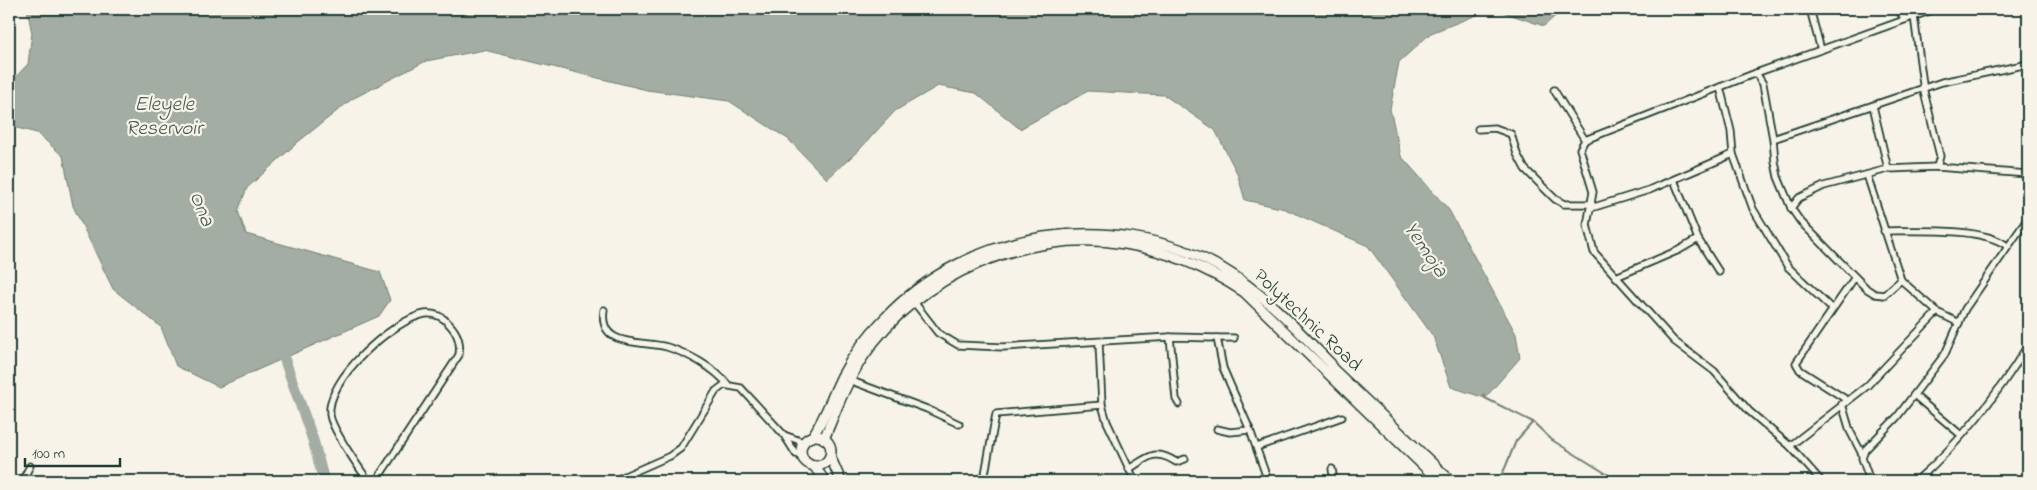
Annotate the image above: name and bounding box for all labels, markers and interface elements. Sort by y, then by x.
water label: Eleyele Reservoir [126,90,205,144]
water label: Ona [180,187,222,232]
water label: Yemoja [1395,216,1455,284]
street label: Polytechnic Road [1246,263,1368,379]
scale bar [25,435,120,467]
text: 100 m [32,443,65,465]

